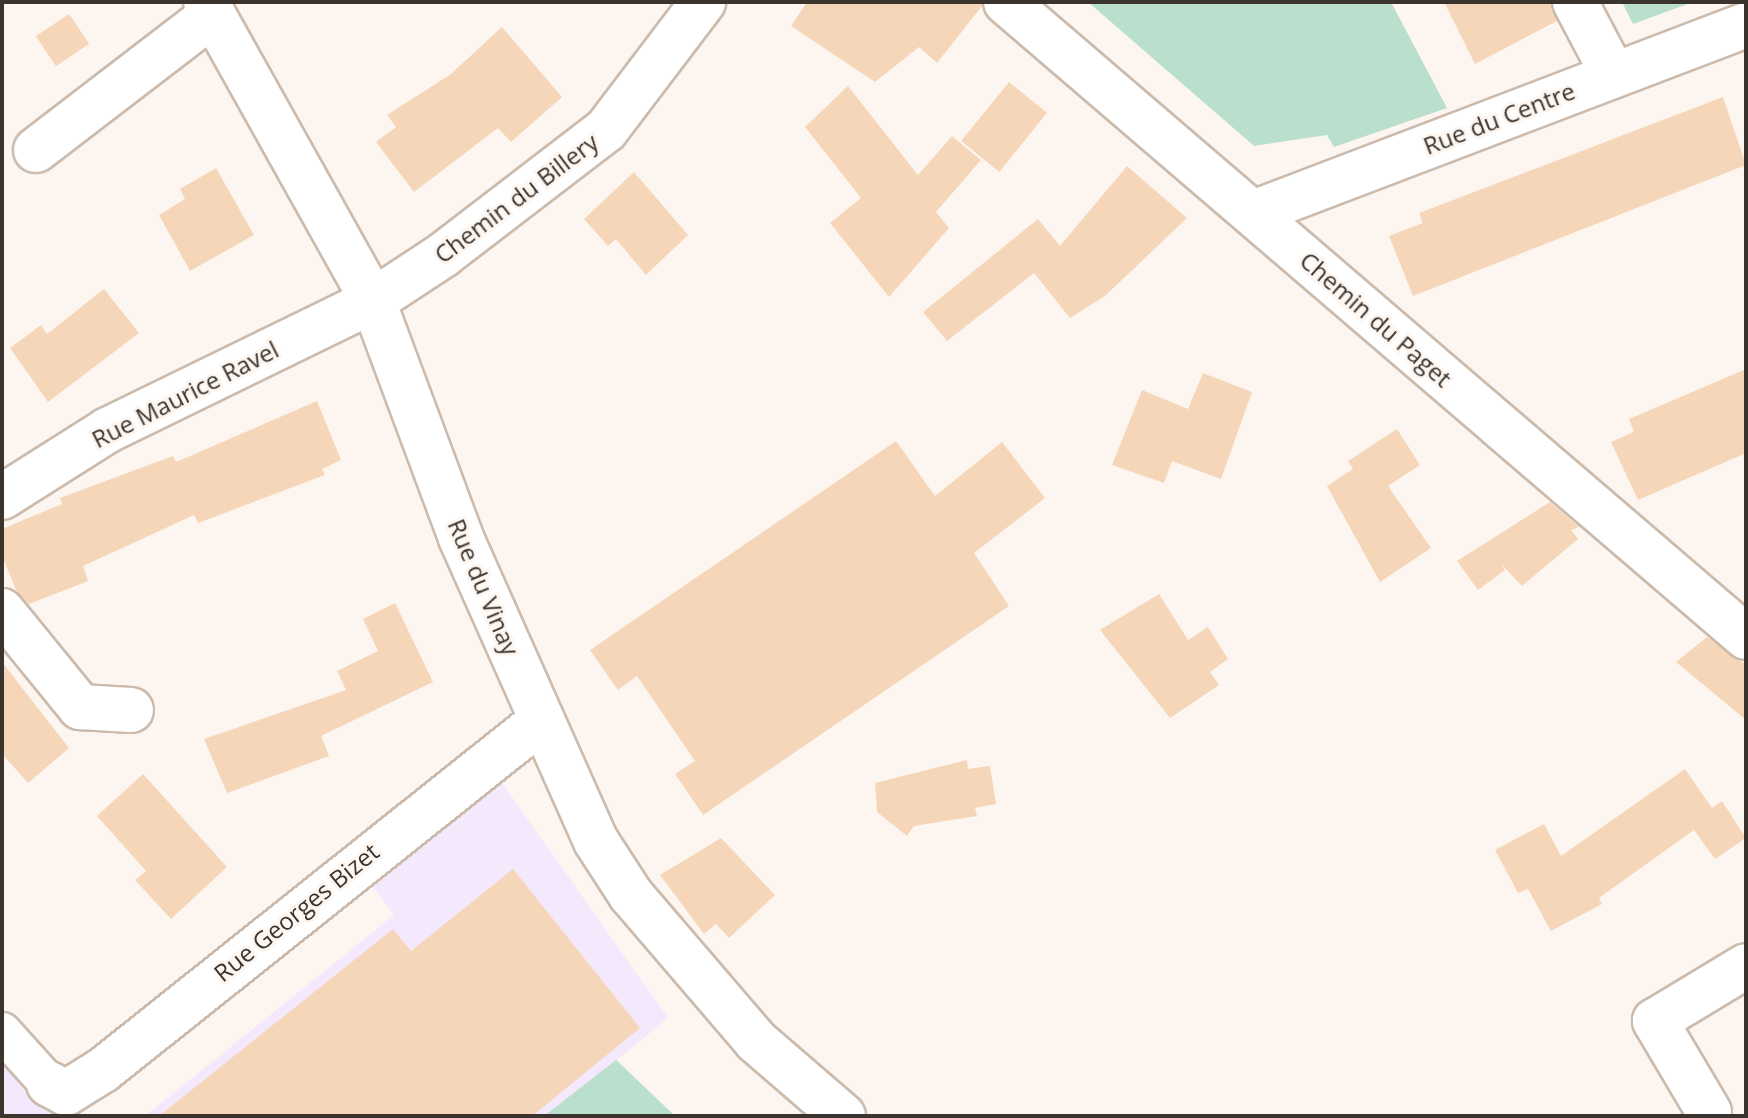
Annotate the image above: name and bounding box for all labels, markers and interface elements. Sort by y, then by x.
street label: Rue du Centre [1419,76,1579,160]
street label: Chemin du Billery [429,127,603,269]
street label: Chemin du Paget [1294,245,1458,393]
street label: Rue Maurice Ravel [87,334,283,454]
street label: Rue du Vinay [442,514,526,660]
street label: Rue Georges Bizet [208,837,384,987]

